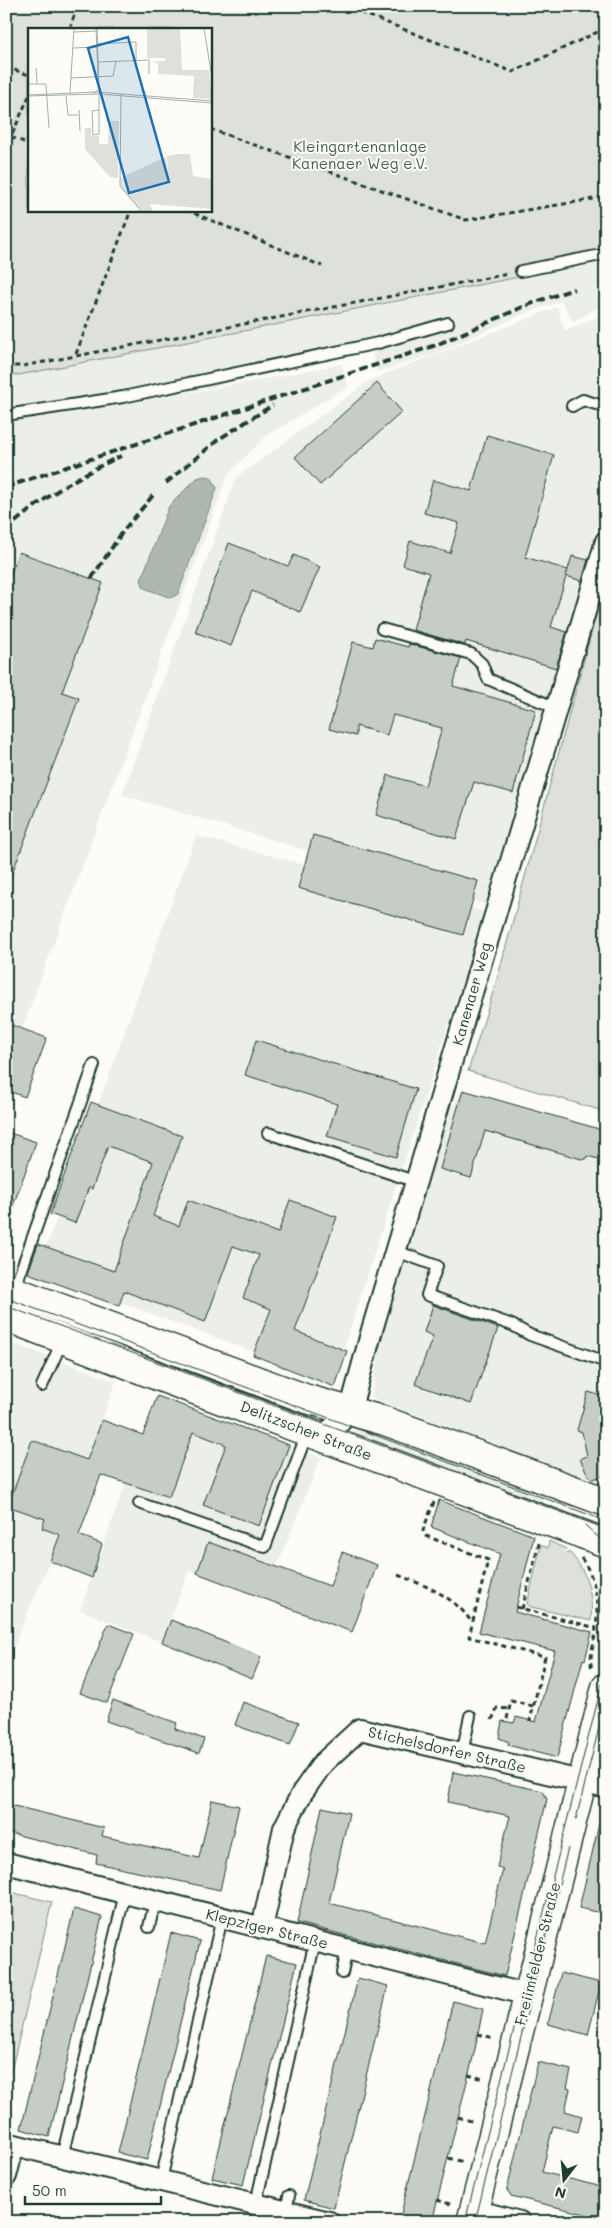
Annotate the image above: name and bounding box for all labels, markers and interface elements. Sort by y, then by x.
inset map [28,28,211,211]
park label: Kleingartenanlage Kanenaer Weg e.V. [292,136,428,173]
street label: Kanenaer Weg [447,940,495,1048]
street label: Delitzscher Straße [238,1396,375,1464]
street label: Stichelsdorfer Straße [366,1721,528,1777]
street label: Freiimfelder Straße [510,1880,565,2028]
street label: Klepziger Straße [204,1903,330,1953]
north arrow [540,2156,590,2206]
scale bar [25,2173,161,2205]
text: 50 m [32,2180,67,2200]
text: N [553,2182,568,2204]

